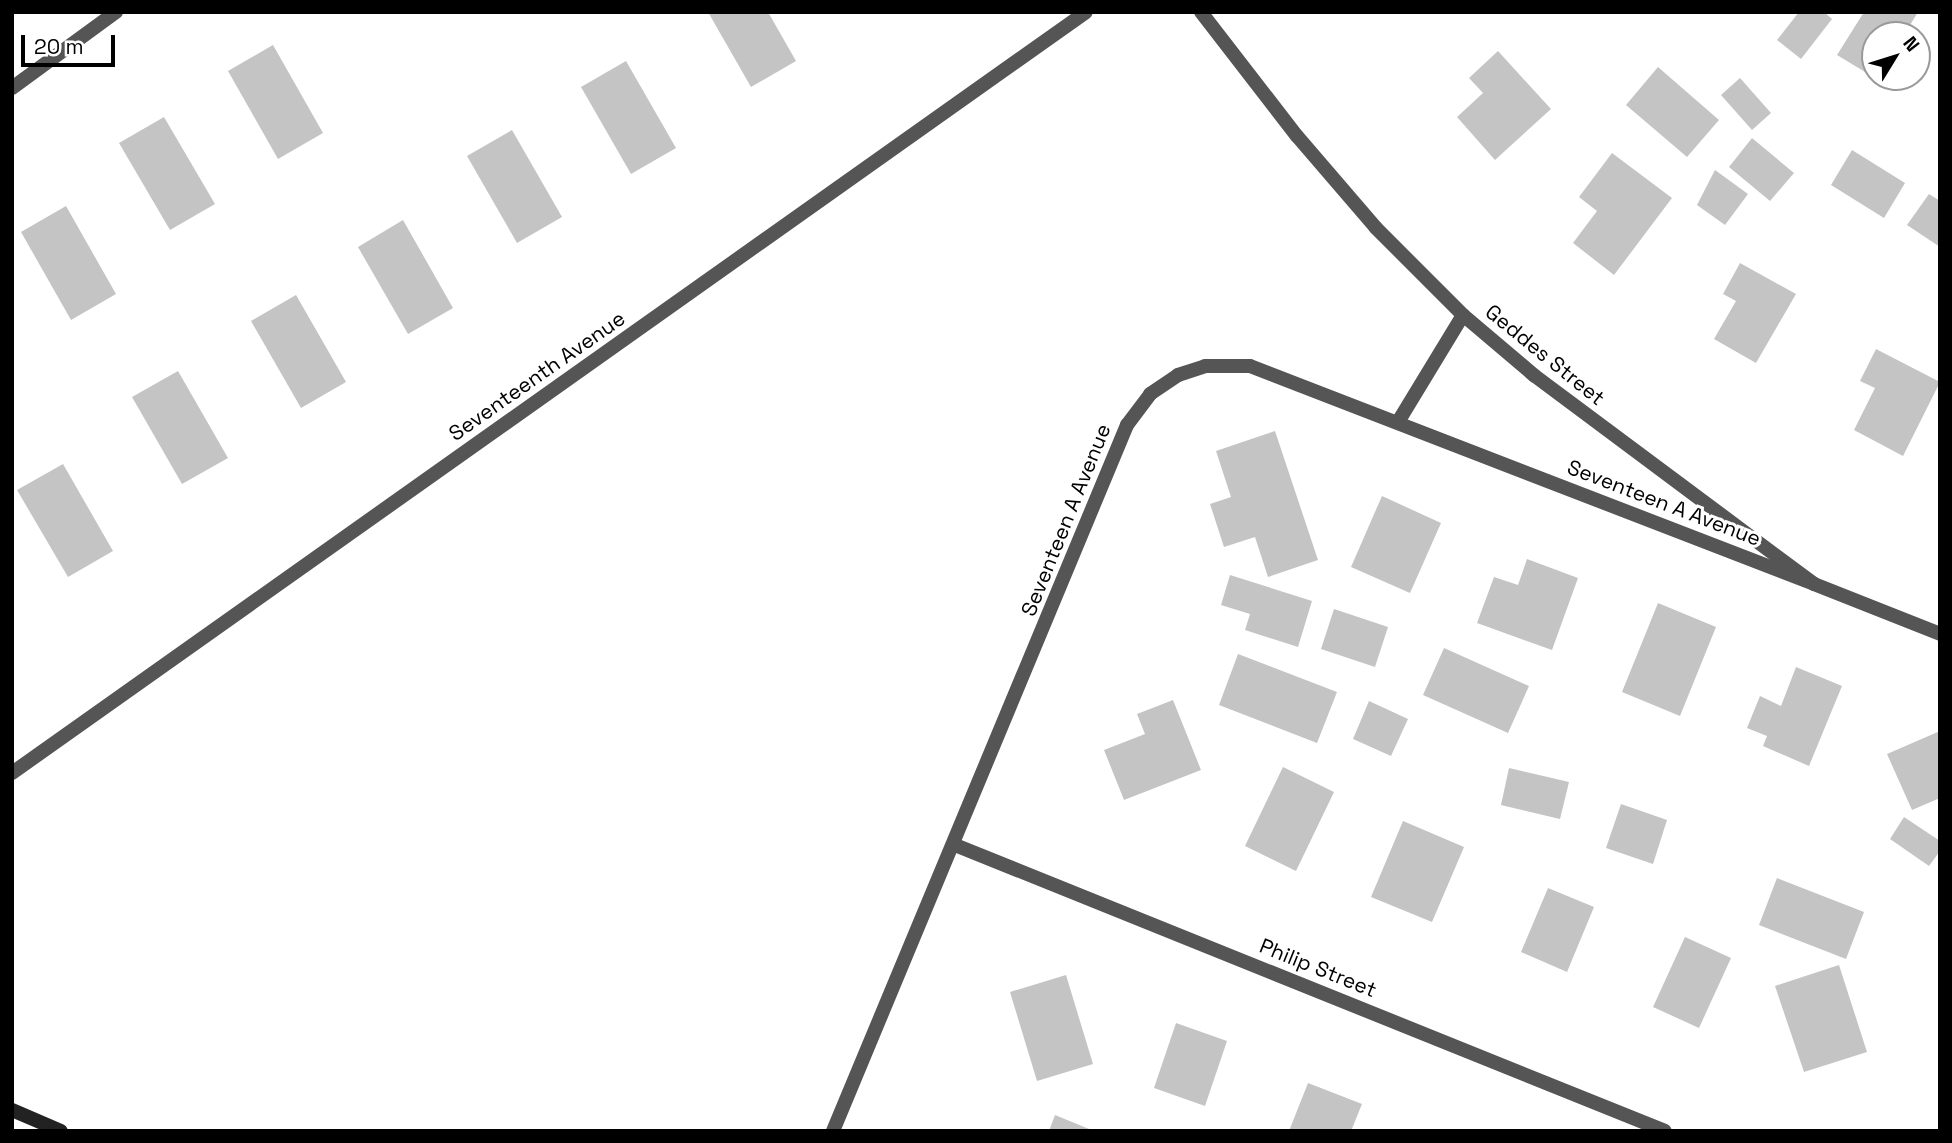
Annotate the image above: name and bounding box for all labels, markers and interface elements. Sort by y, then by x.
scale bar [24,21,119,65]
north arrow [1861,21,1931,91]
text: N [1898,31,1925,57]
text: 20 m [34,33,84,60]
street label: Geddes Street [1480,299,1610,411]
street label: Seventeenth Avenue [444,306,630,446]
street label: Seventeen A Avenue [1016,420,1116,620]
street label: Seventeen A Avenue [1563,454,1765,552]
street label: Philip Street [1256,933,1380,1003]

